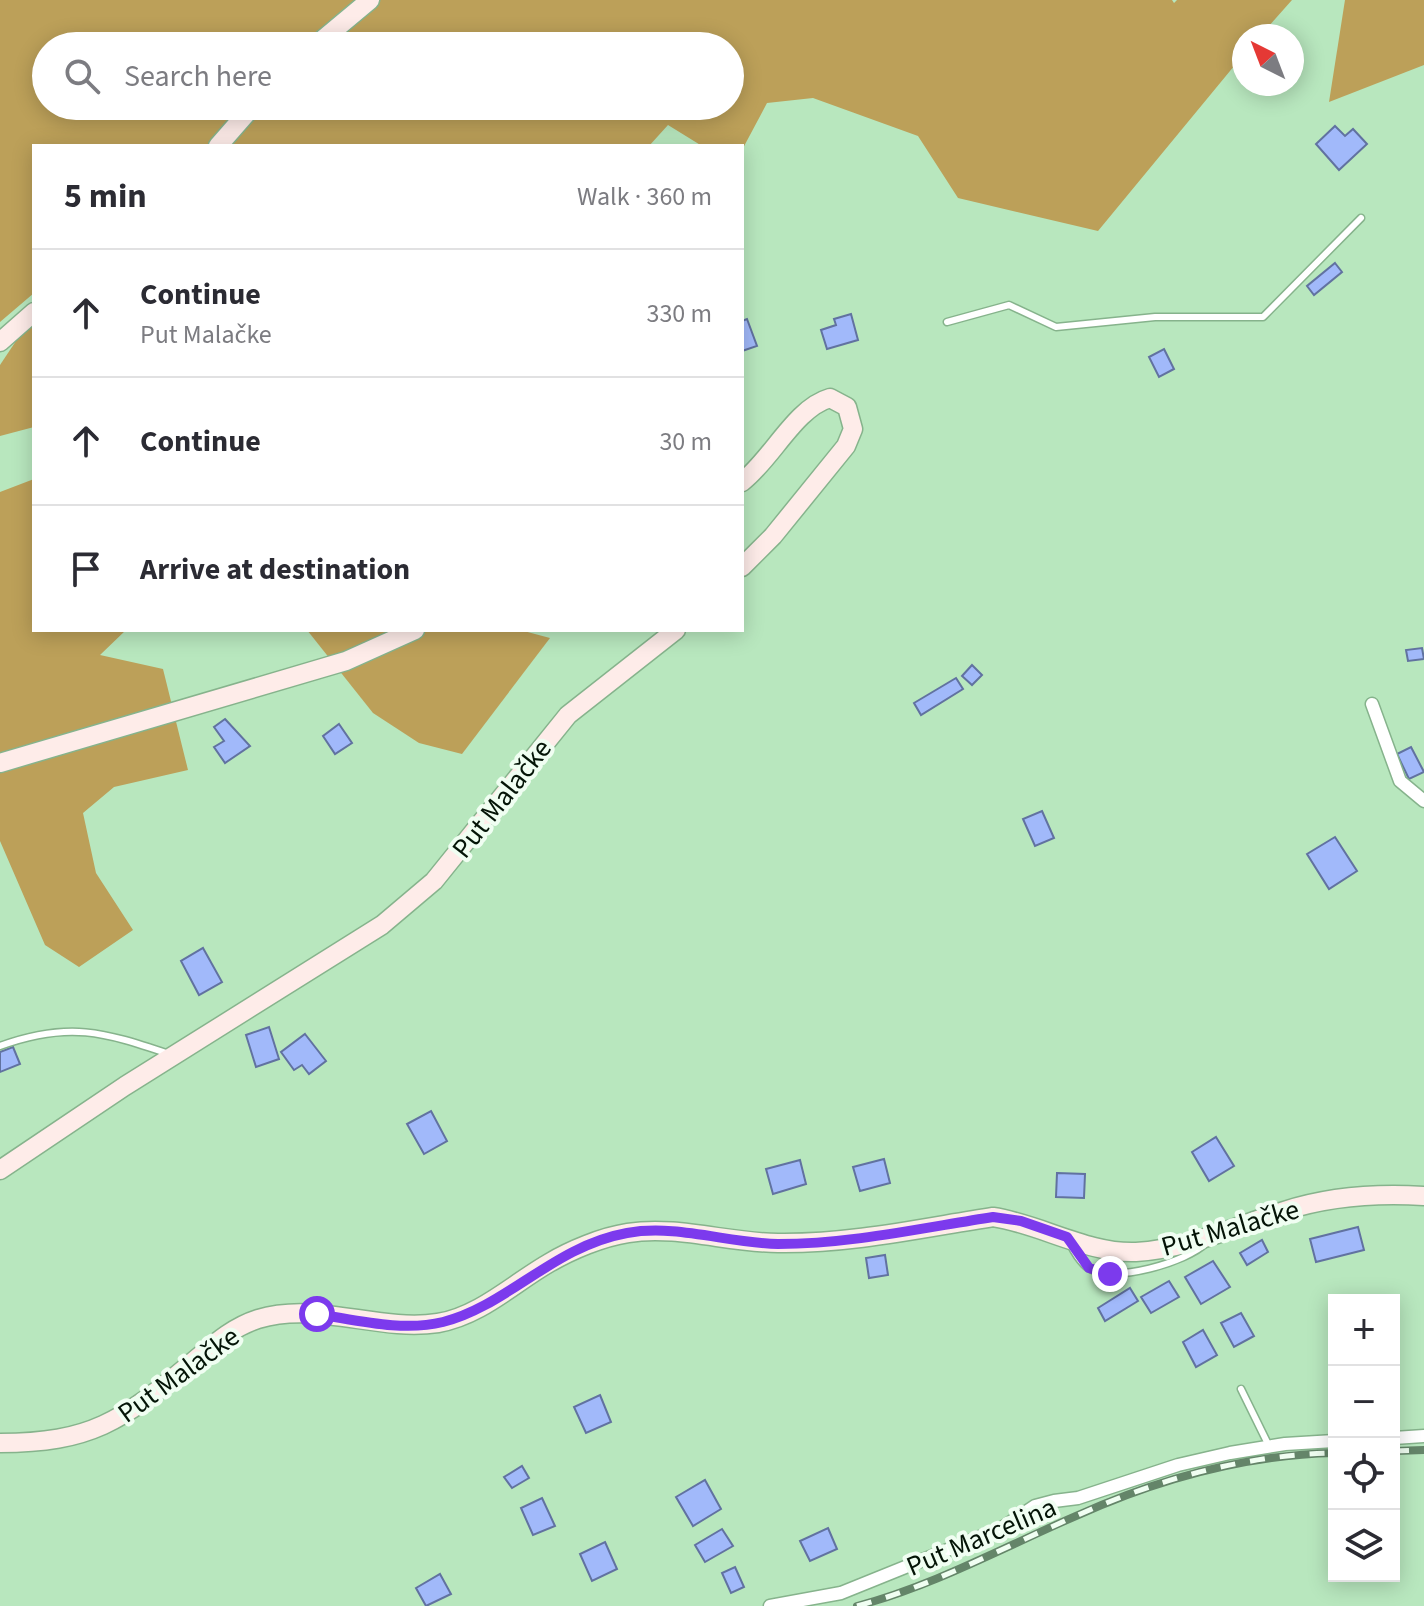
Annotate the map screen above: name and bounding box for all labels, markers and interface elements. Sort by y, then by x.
north arrow [1232,24,1304,96]
search box [32,32,744,120]
icon: search [60,54,104,98]
text: Search here [124,55,272,98]
text: 5 min [64,172,147,221]
text: Walk · 360 m [577,178,712,215]
text: Continue [140,273,261,316]
icon: ahead [64,291,108,335]
text: 330 m [646,295,712,332]
text: Put Malačke [140,316,272,353]
icon: ahead [64,419,108,463]
text: Continue [140,420,261,463]
text: 30 m [659,423,712,460]
icon: arrive [64,547,108,591]
text: Arrive at destination [140,548,410,591]
street label: Put Malačke [442,730,561,867]
street label: Put Malačke [1157,1189,1304,1267]
route end [1092,1256,1128,1292]
map controls [1328,1294,1400,1582]
button: + [1328,1294,1400,1366]
route start [299,1296,335,1332]
street label: Put Malačke [109,1317,248,1433]
button: − [1328,1366,1400,1438]
button: locate [1328,1438,1400,1510]
street label: Put Marcelina [900,1487,1063,1587]
button: layers [1328,1510,1400,1582]

